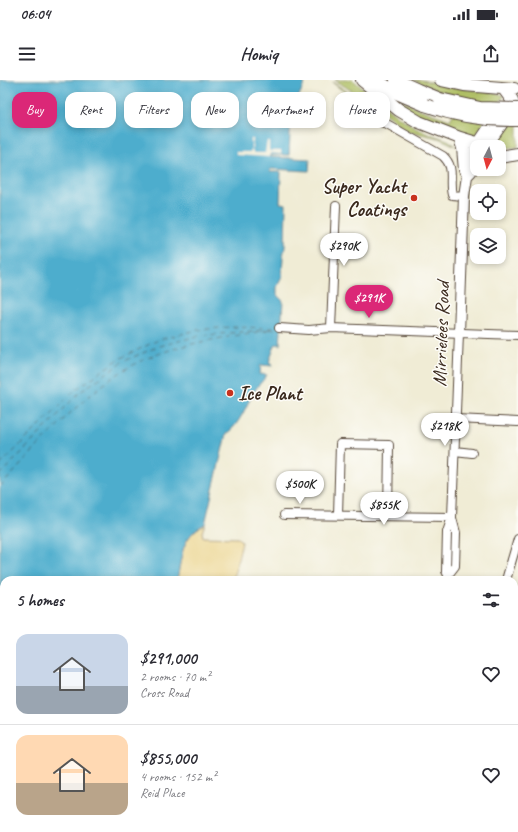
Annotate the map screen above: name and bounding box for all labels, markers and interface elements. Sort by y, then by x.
text: 06:04 [20,5,50,24]
icon: menu [16,43,38,65]
text: Homiq [240,43,278,65]
icon: share [480,43,502,65]
chip: Buy [12,92,57,128]
chip: Rent [65,92,116,128]
chip: Filters [124,92,183,128]
chip: New [191,92,239,128]
chip: Apartment [247,92,326,128]
chip: House [334,92,390,128]
north arrow [470,140,506,176]
map controls [470,140,506,264]
place label: Super Yacht Coatings [322,174,408,222]
button: locate [470,184,506,220]
marker: Super Yacht Coatings [409,193,419,203]
button: layers [470,228,506,264]
pin: $290K [316,233,372,267]
text: $290K [329,238,359,254]
street label: Mirrielees Road [427,278,455,387]
pin: $291K [341,285,397,319]
text: $291K [354,290,384,306]
place label: Ice Plant [238,381,304,406]
marker: Ice Plant [225,388,235,398]
pin: $218K [417,413,473,447]
text: $218K [430,418,460,434]
pin: $500K [272,471,328,505]
text: $500K [285,476,315,492]
pin: $855K [356,492,412,526]
text: $855K [369,497,399,513]
icon: filters [480,589,502,611]
text: 5 homes [16,590,64,611]
text: $291,000 [140,648,197,669]
icon: home [48,650,96,698]
icon: heart [480,663,502,685]
text: 2 rooms · 70 m² [140,669,210,685]
text: Cross Road [140,685,189,701]
text: $855,000 [140,748,196,769]
icon: home [48,751,96,799]
icon: heart [480,764,502,786]
text: 4 rooms · 152 m² [140,769,216,785]
text: Reid Place [140,785,185,801]

